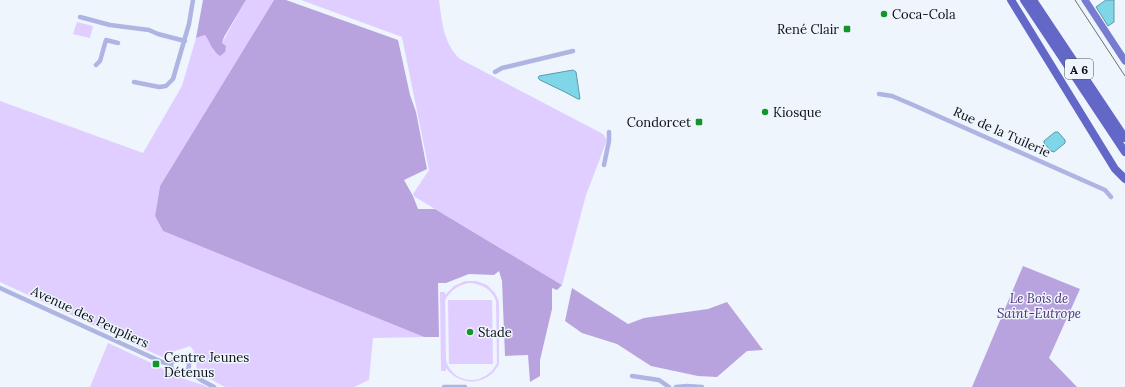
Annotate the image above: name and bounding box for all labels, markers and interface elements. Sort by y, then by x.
place label: Coca-Cola [892,6,956,23]
marker: Coca-Cola [879,9,889,19]
place label: René Clair [777,21,839,38]
marker: René Clair [842,24,852,34]
road number: A 6 [1065,59,1093,79]
street label: Rue de la Tuilerie [951,103,1053,161]
place label: Kiosque [773,104,821,121]
marker: Kiosque [760,107,770,117]
place label: Condorcet [627,114,691,131]
marker: Condorcet [694,117,704,127]
street label: Avenue des Peupliers [27,282,152,352]
park label: Le Bois de Saint-Eutrope [997,290,1081,322]
place label: Stade [478,324,512,341]
marker: Stade [465,327,475,337]
place label: Centre Jeunes Détenus [164,349,249,381]
marker: Centre Jeunes Détenus [151,359,161,369]

